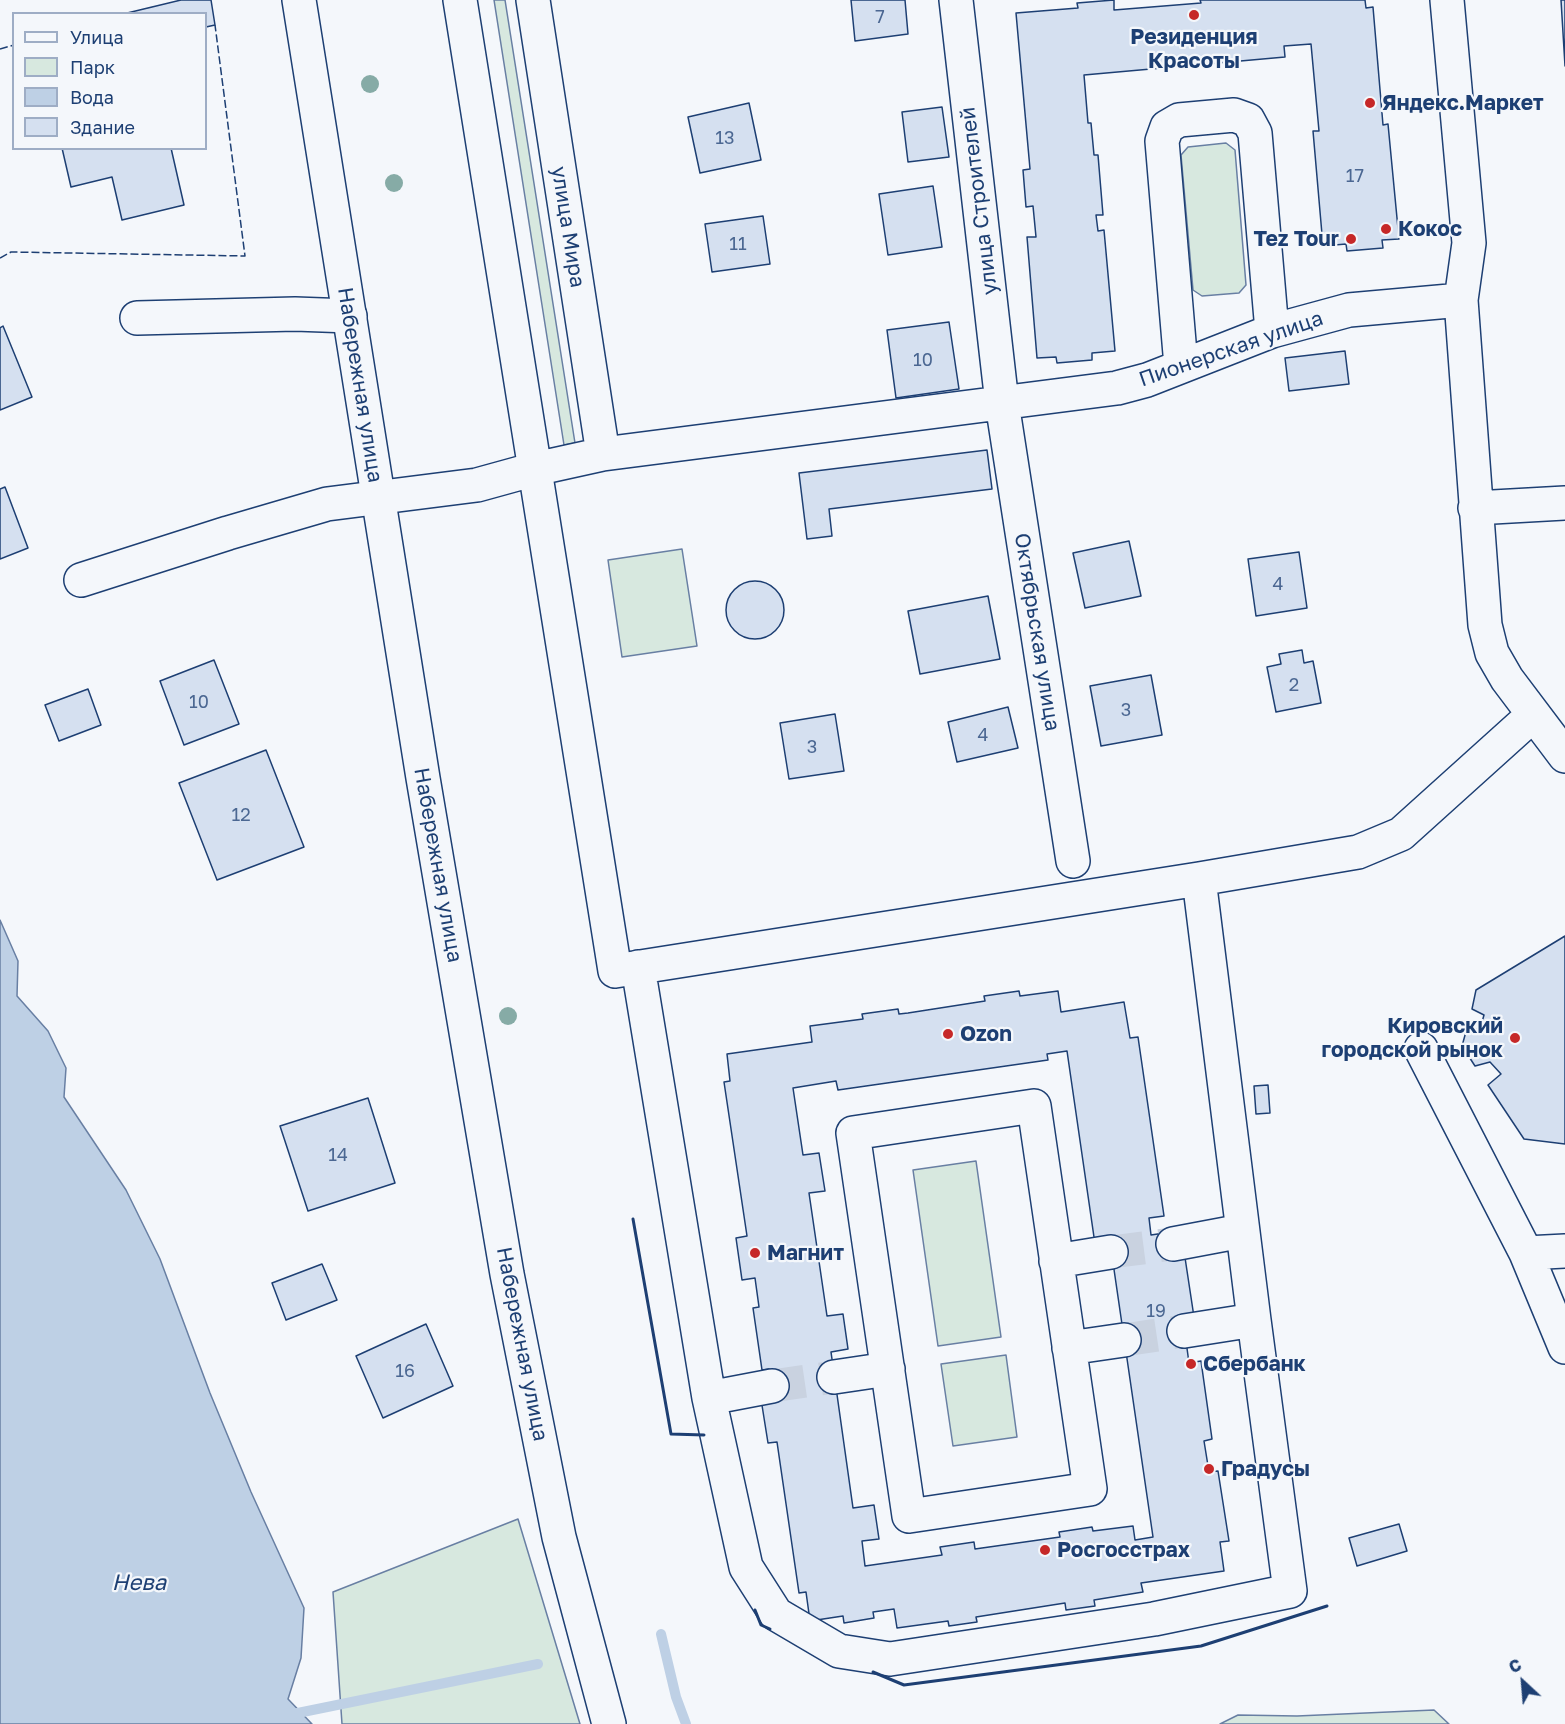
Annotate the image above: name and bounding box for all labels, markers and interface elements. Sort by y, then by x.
house number: 7 [875,6,885,28]
marker: Резиденция Красоты [1187,8,1201,22]
legend [12,12,207,150]
place label: Резиденция Красоты [1130,24,1258,74]
text: Улица [70,26,124,48]
text: Парк [70,56,115,78]
text: Вода [70,86,114,108]
place label: Яндекс.Маркет [1382,90,1544,116]
marker: Яндекс.Маркет [1363,96,1377,110]
street label: улица Строителей [955,106,1003,296]
text: Здание [70,116,135,138]
house number: 13 [715,127,735,149]
street label: улица Мира [546,165,590,289]
house number: 17 [1346,165,1364,187]
place label: Кокос [1398,216,1462,242]
marker: Кокос [1379,222,1393,236]
place label: Tez Tour [1254,226,1339,252]
marker: Tez Tour [1344,232,1358,246]
house number: 11 [729,233,747,255]
street label: Набережная улица [332,286,388,484]
street label: Пионерская улица [1136,306,1326,392]
house number: 10 [913,349,933,371]
street label: Октябрьская улица [1009,531,1065,733]
house number: 4 [1273,573,1283,595]
house number: 2 [1289,674,1299,696]
house number: 10 [189,691,209,713]
house number: 3 [1121,699,1131,721]
house number: 4 [978,724,988,746]
house number: 3 [807,736,817,758]
street label: Набережная улица [408,766,468,964]
house number: 12 [231,804,251,826]
place label: Кировский городской рынок [1322,1013,1503,1063]
place label: Ozon [960,1021,1012,1047]
marker: Ozon [941,1027,955,1041]
marker: Кировский городской рынок [1508,1031,1522,1045]
house number: 14 [328,1144,348,1166]
place label: Магнит [767,1240,844,1266]
street label: Набережная улица [491,1245,553,1443]
marker: Магнит [748,1246,762,1260]
house number: 19 [1146,1300,1166,1322]
place label: Сбербанк [1203,1351,1306,1377]
marker: Сбербанк [1184,1357,1198,1371]
house number: 16 [395,1360,415,1382]
place label: Градусы [1221,1456,1310,1482]
marker: Градусы [1202,1462,1216,1476]
place label: Росгосстрах [1057,1537,1190,1563]
marker: Росгосстрах [1038,1543,1052,1557]
water label: Нева [112,1570,166,1596]
north arrow [1493,1652,1553,1712]
text: С [1506,1654,1525,1677]

